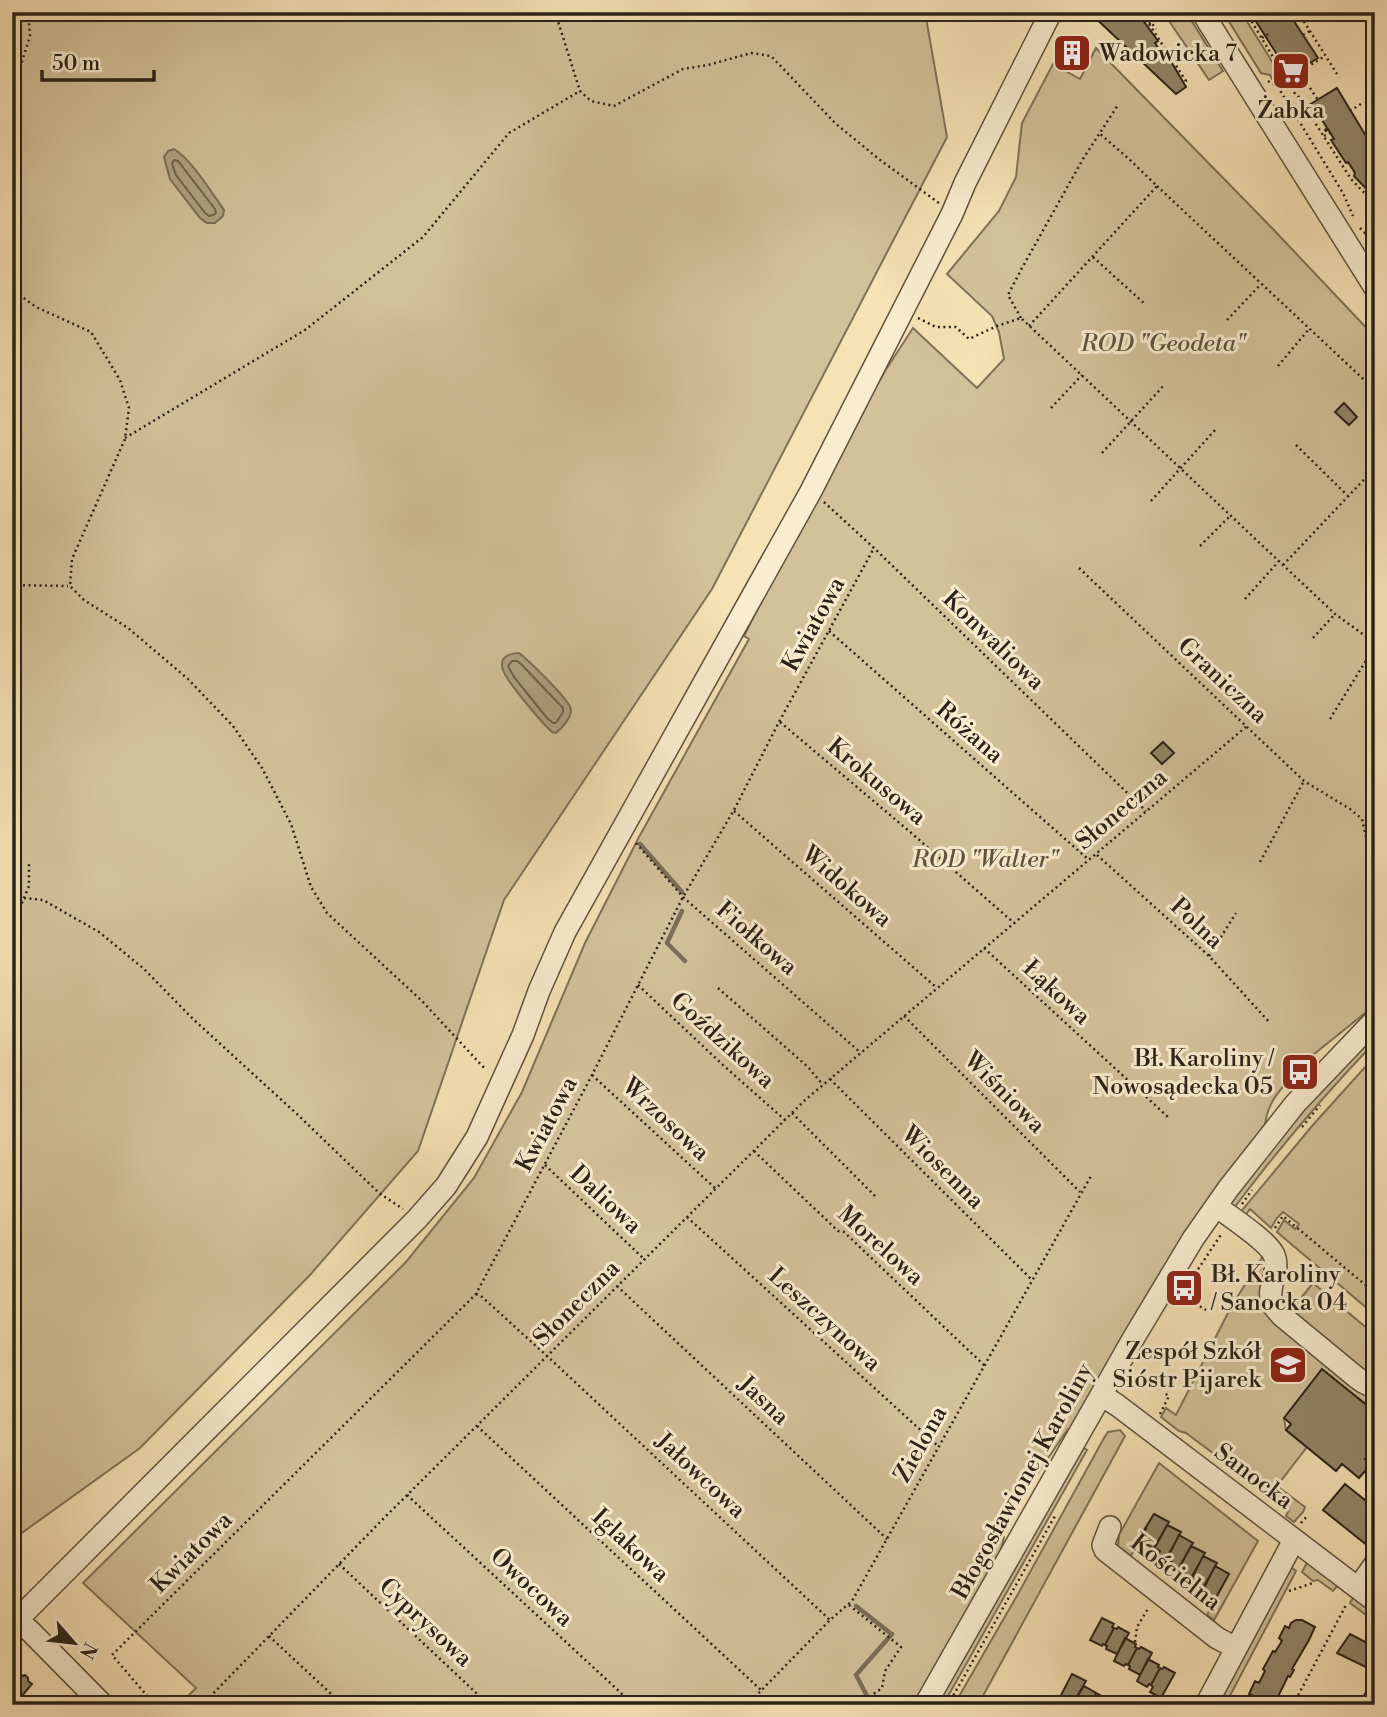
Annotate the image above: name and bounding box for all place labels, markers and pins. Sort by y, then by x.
building icon: Wadowicka 7 [1051,32,1093,74]
place label: Wadowicka 7 [1098,39,1237,69]
supermarket icon: Żabka [1270,50,1312,92]
place label: Żabka [1258,95,1325,126]
place label: Bł. Karoliny / Nowosądecka 05 [1093,1044,1274,1102]
bus stop icon: Bł. Karoliny / Nowosądecka 05 [1279,1051,1321,1093]
place label: Bł. Karoliny / Sanocka 04 [1210,1260,1347,1318]
bus stop icon: Bł. Karoliny / Sanocka 04 [1163,1267,1205,1309]
place label: Zespół Szkół Sióstr Pijarek [1113,1337,1262,1395]
school or university icon: Zespół Szkół Sióstr Pijarek [1267,1344,1309,1386]

